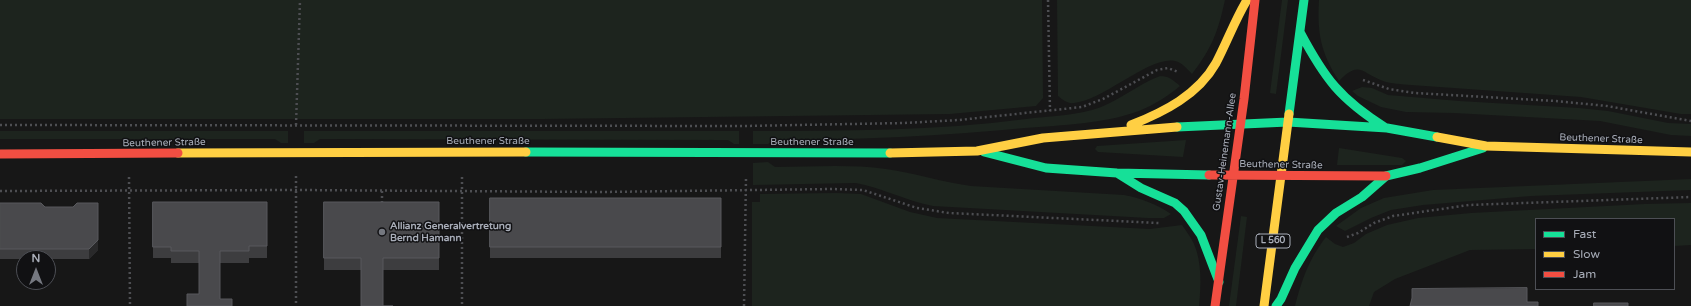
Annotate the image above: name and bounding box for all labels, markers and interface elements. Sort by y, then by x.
street label: Gustav-Heinemann-Allee [1211,92,1239,212]
street label: Beuthener Straße [1559,132,1643,146]
street label: Beuthener Straße [446,135,530,147]
street label: Beuthener Straße [122,136,206,150]
street label: Beuthener Straße [770,136,854,148]
street label: Beuthener Straße [1239,158,1323,172]
legend [1535,218,1675,290]
place label: Allianz Generalvertretung Bernd Hamann [390,220,511,244]
marker: Allianz Generalvertretung Bernd Hamann [377,227,387,237]
text: Fast [1573,227,1596,241]
road number: L 560 [1256,234,1290,248]
text: Slow [1573,247,1600,261]
north arrow [16,250,56,290]
text: N [32,252,40,265]
text: Jam [1573,267,1596,281]

